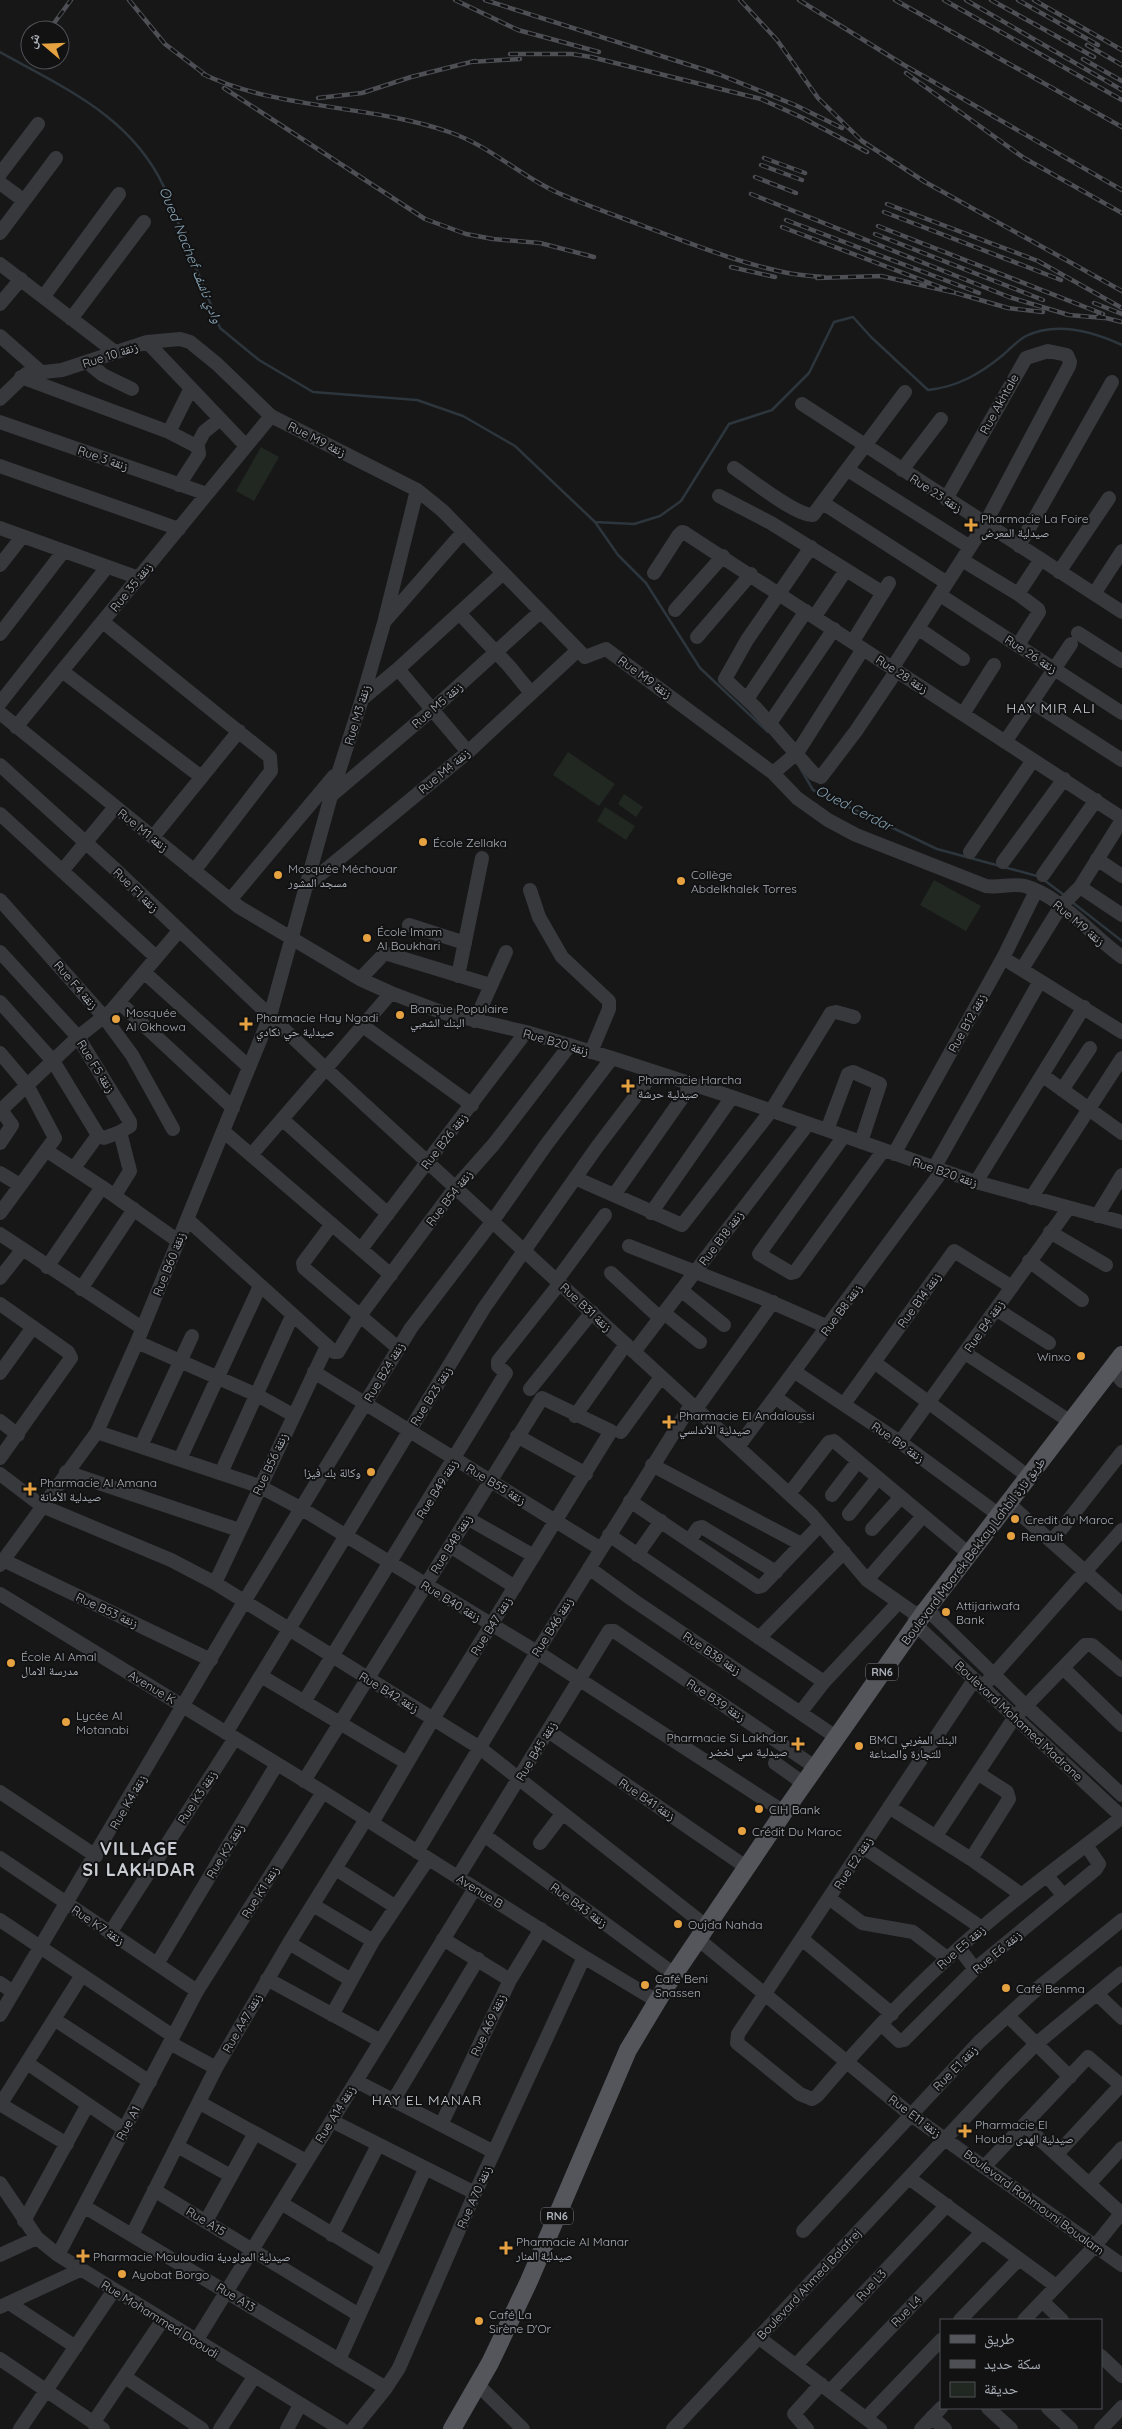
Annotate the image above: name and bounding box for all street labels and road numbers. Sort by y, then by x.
street label: Rue 10 زنقة [80,339,140,371]
street label: Rue Akhtale [976,371,1022,437]
street label: Rue M9 زنقة [286,418,349,460]
street label: Rue 3 زنقة [76,442,131,474]
street label: Rue 23 زنقة [907,471,965,516]
street label: Rue 35 زنقة [107,559,156,615]
street label: Rue 26 زنقة [1002,632,1060,677]
street label: Rue M9 زنقة [615,652,675,702]
street label: Rue 28 زنقة [873,652,931,697]
street label: Rue M5 زنقة [408,679,466,731]
street label: Rue M3 زنقة [341,683,373,747]
street label: Rue M4 زنقة [415,745,473,797]
street label: Rue M1 زنقة [115,805,171,855]
street label: Rue F1 زنقة [110,865,162,916]
street label: Rue M9 زنقة [1050,897,1108,949]
street label: Rue F4 زنقة [51,958,101,1013]
street label: Rue B12 زنقة [945,991,989,1055]
street label: Rue B20 زنقة [521,1025,591,1059]
street label: Rue F5 زنقة [74,1037,118,1095]
street label: Rue B26 زنقة [417,1110,471,1172]
street label: Rue B20 زنقة [911,1154,980,1190]
street label: Rue B54 زنقة [423,1167,476,1229]
street label: Rue B18 زنقة [696,1207,747,1268]
street label: Rue B60 زنقة [149,1230,189,1298]
street label: Rue B14 زنقة [894,1269,944,1330]
street label: Rue B31 زنقة [557,1279,615,1335]
street label: Rue B8 زنقة [817,1281,865,1339]
street label: Rue B4 زنقة [961,1297,1008,1355]
street label: Rue B24 زنقة [360,1339,408,1404]
street label: Rue B23 زنقة [407,1363,455,1428]
street label: Rue B9 زنقة [869,1418,927,1466]
street label: Rue B56 زنقة [249,1430,291,1497]
street label: Boulevard Mbarek Bekkay Lahbil طريق تازة [898,1454,1049,1648]
street label: Rue B49 زنقة [413,1456,461,1521]
street label: Rue B55 زنقة [463,1460,529,1508]
street label: Rue B48 زنقة [427,1511,475,1576]
street label: Rue B40 زنقة [418,1577,484,1625]
street label: Rue B53 زنقة [74,1589,141,1631]
street label: Rue B47 زنقة [467,1594,515,1658]
street label: Rue B46 زنقة [528,1594,576,1659]
street label: Rue B38 زنقة [680,1628,744,1678]
street label: Boulevard Mohamed Madrane [952,1658,1086,1784]
road number: RN6 [866,1664,898,1680]
street label: Avenue K [126,1667,178,1707]
street label: Rue B42 زنقة [356,1668,422,1716]
street label: Rue B39 زنقة [684,1675,748,1725]
street label: Rue B45 زنقة [512,1718,560,1784]
street label: Rue K3 زنقة [174,1767,220,1826]
street label: Rue K4 زنقة [106,1772,150,1832]
street label: Rue B41 زنقة [616,1775,678,1823]
street label: Rue K2 زنقة [203,1821,247,1881]
street label: Rue E2 زنقة [830,1834,876,1892]
street label: Rue K1 زنقة [238,1863,282,1921]
street label: Avenue B [454,1871,506,1911]
street label: Rue B43 زنقة [548,1879,611,1931]
street label: Rue K7 زنقة [69,1902,128,1948]
street label: Rue E5 زنقة [934,1922,989,1972]
street label: Rue E6 زنقة [969,1927,1025,1977]
street label: Rue A47 زنقة [219,1990,265,2055]
street label: Rue A69 زنقة [467,1991,509,2059]
street label: Rue E1 زنقة [930,2042,981,2094]
street label: Rue A14 زنقة [312,2082,359,2145]
street label: Rue E11 زنقة [886,2091,944,2141]
street label: Rue A1 [113,2103,143,2143]
street label: Boulevard Rahmouni Boualam [961,2146,1107,2258]
street label: Rue A70 زنقة [453,2163,495,2231]
street label: Rue A15 [183,2203,229,2239]
road number: RN6 [541,2208,573,2224]
street label: Boulevard Ahmed Balafrej [754,2225,864,2343]
street label: Rue L3 [853,2266,889,2304]
street label: Rue Mohammed Daoudi [99,2277,221,2361]
street label: Rue A13 [214,2279,258,2315]
street label: Rue L4 [888,2292,924,2330]

